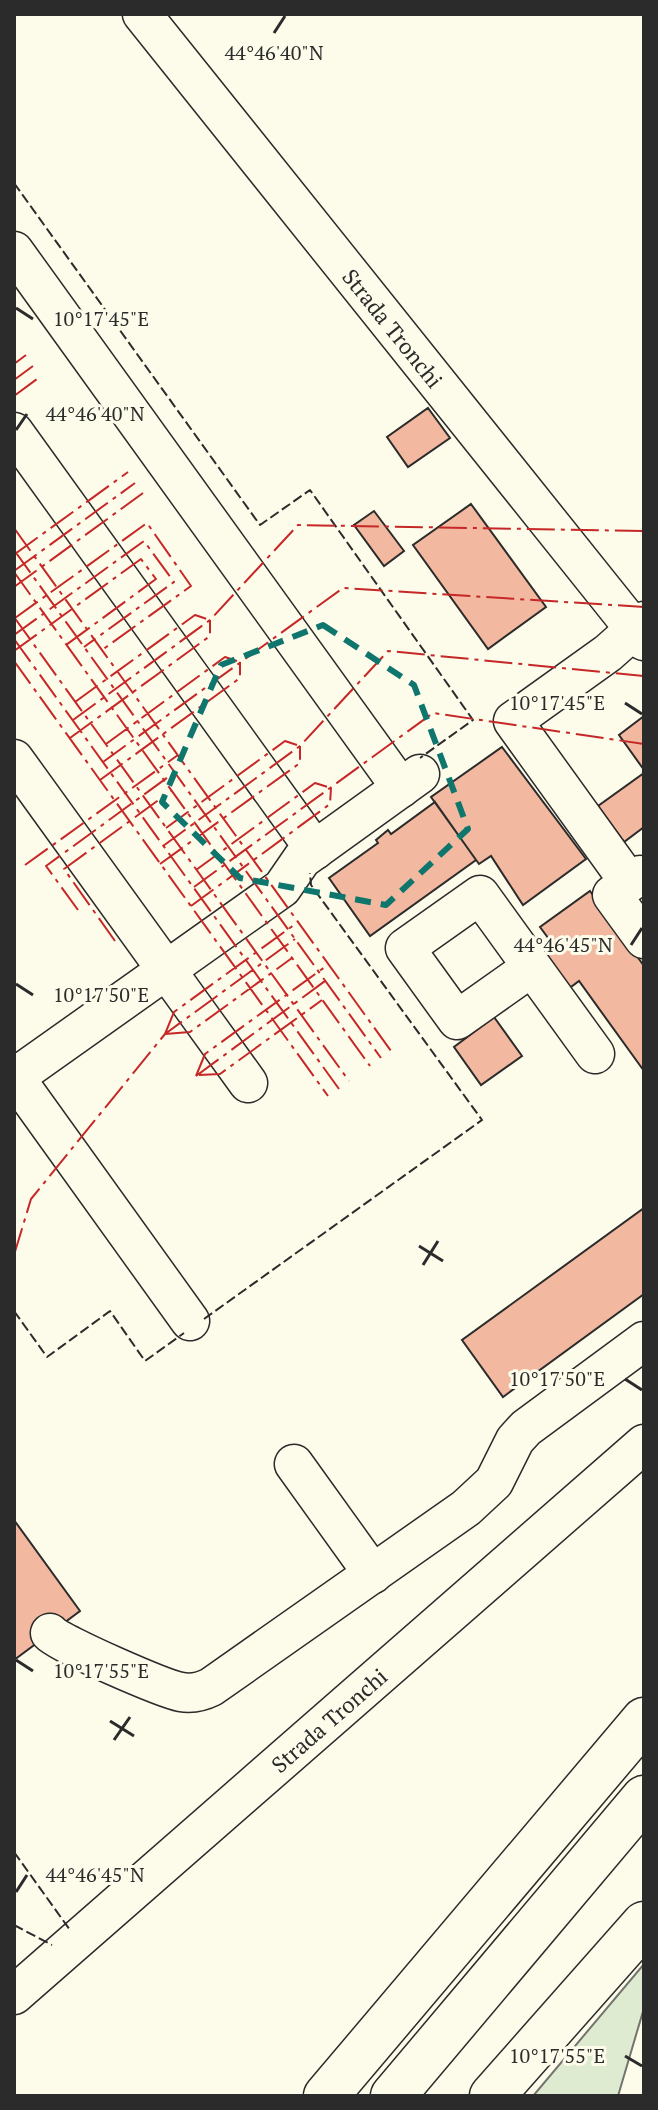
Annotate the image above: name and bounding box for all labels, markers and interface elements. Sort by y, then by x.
text: 44°46'40"N [224,39,324,66]
street label: Strada Tronchi [337,262,450,393]
text: 10°17'45"E [53,305,149,332]
text: 44°46'40"N [45,400,145,427]
text: 10°17'45"E [509,689,605,716]
text: 44°46'45"N [513,931,613,958]
text: 10°17'50"E [53,981,149,1008]
text: 10°17'50"E [509,1365,605,1392]
text: 10°17'55"E [53,1657,149,1684]
street label: Strada Tronchi [265,1661,393,1778]
text: 44°46'45"N [45,1861,145,1888]
text: 10°17'55"E [509,2042,605,2069]

